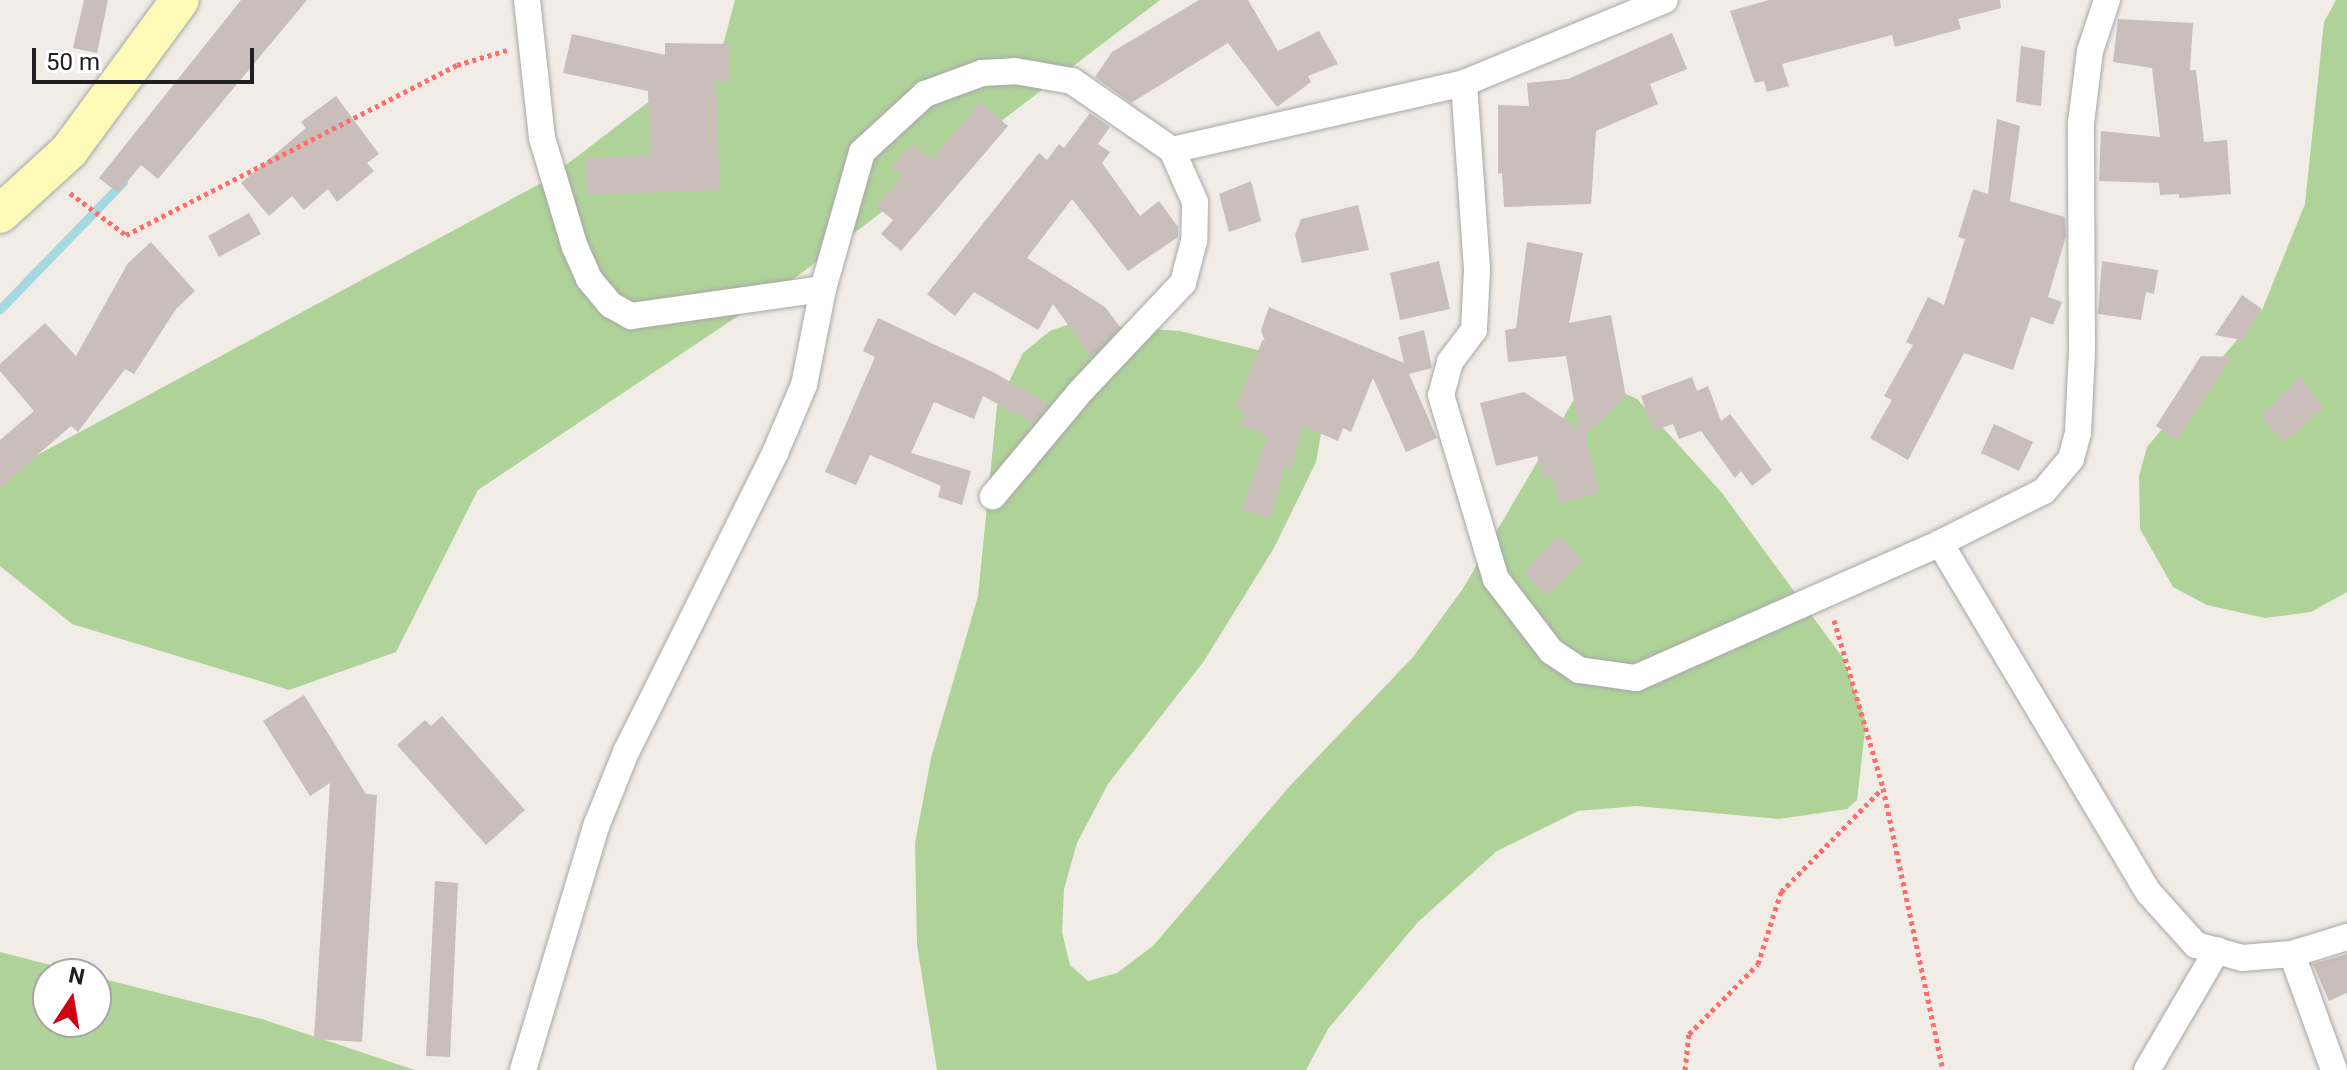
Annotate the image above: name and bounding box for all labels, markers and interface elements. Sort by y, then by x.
scale bar [36,32,258,82]
text: 50 m [46,48,100,76]
north arrow [32,958,112,1038]
text: N [66,962,87,990]

